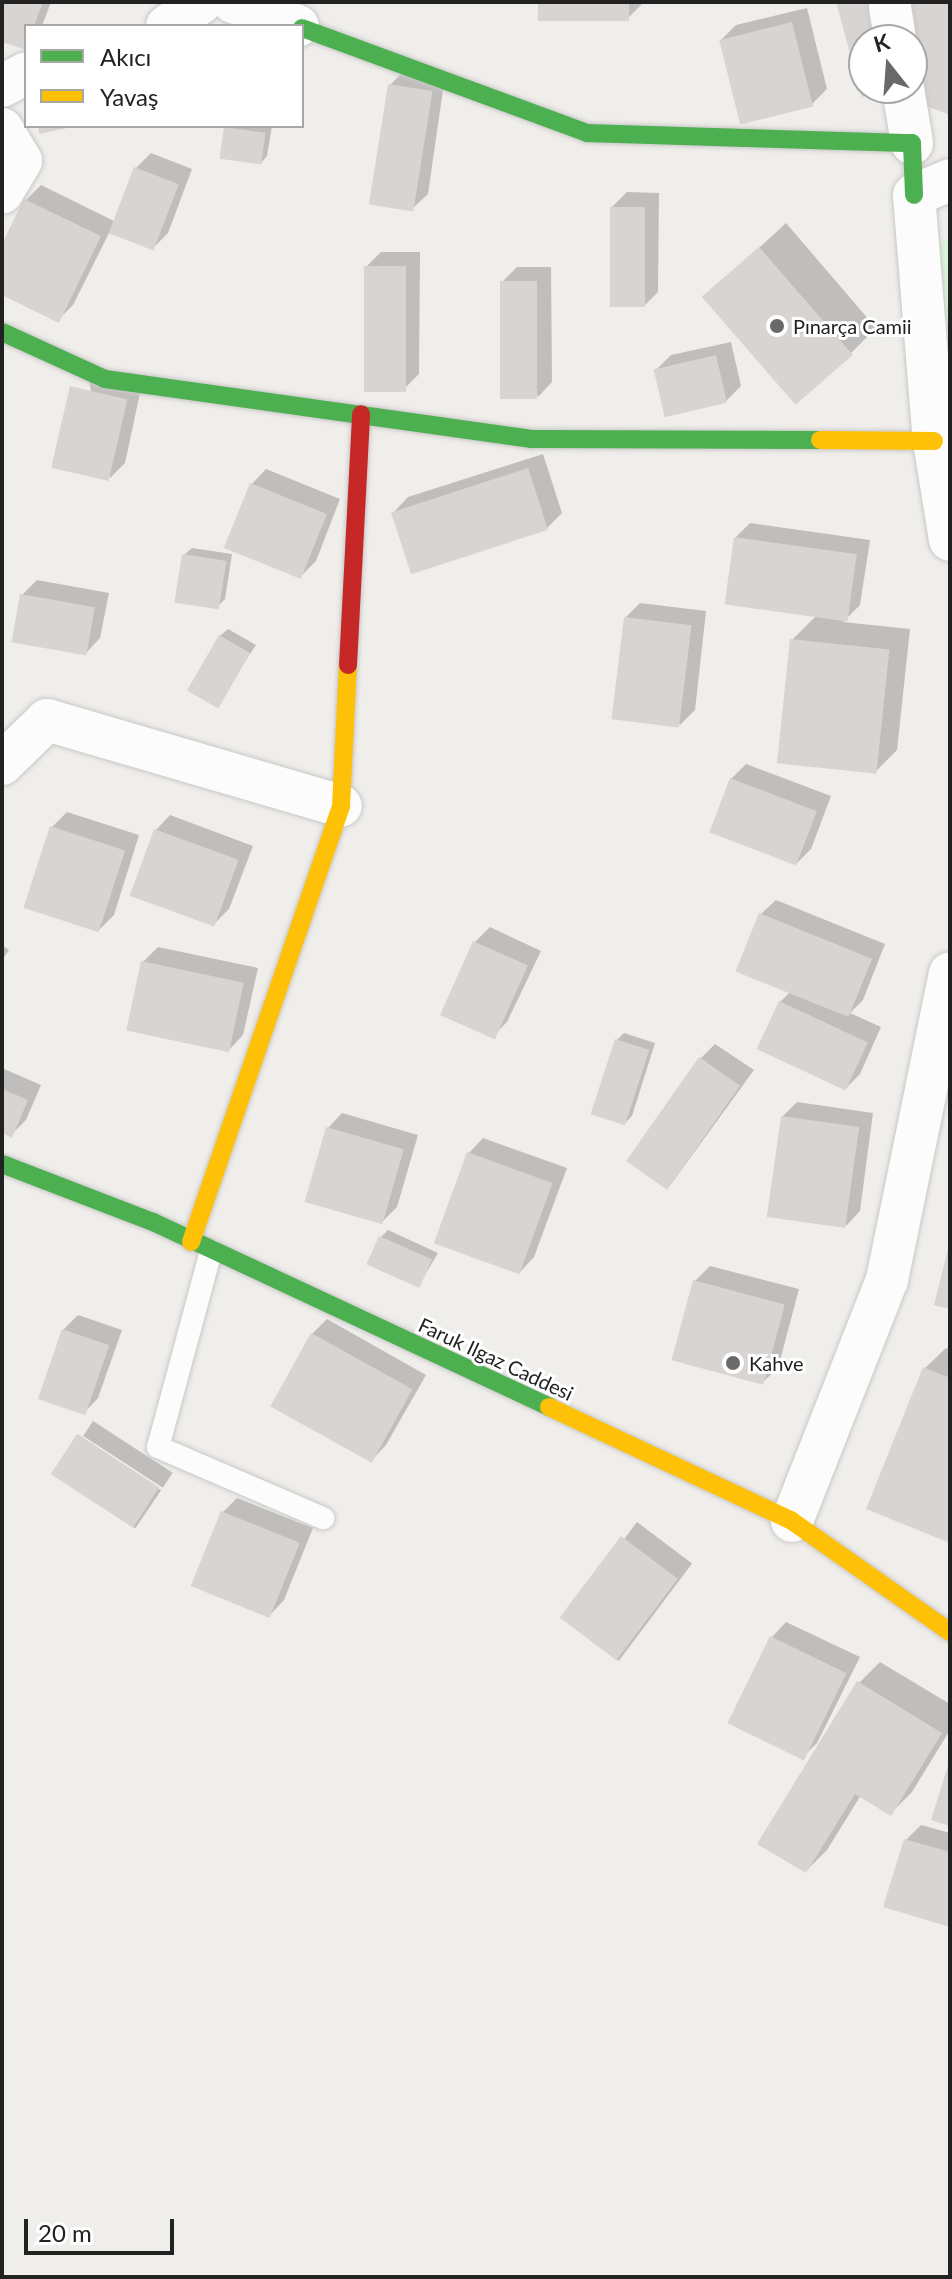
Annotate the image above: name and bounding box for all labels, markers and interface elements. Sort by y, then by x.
legend [24,24,304,128]
north arrow [848,24,928,104]
text: K [870,27,893,58]
text: Akıcı [100,42,151,71]
text: Yavaş [100,82,158,111]
place label: Pınarça Camii [793,314,912,338]
marker: Pınarça Camii [768,317,786,335]
street label: Faruk Ilgaz Caddesi [415,1313,577,1405]
place label: Kahve [749,1351,804,1375]
marker: Kahve [724,1354,742,1372]
scale bar [28,2203,178,2253]
text: 20 m [38,2218,92,2247]

